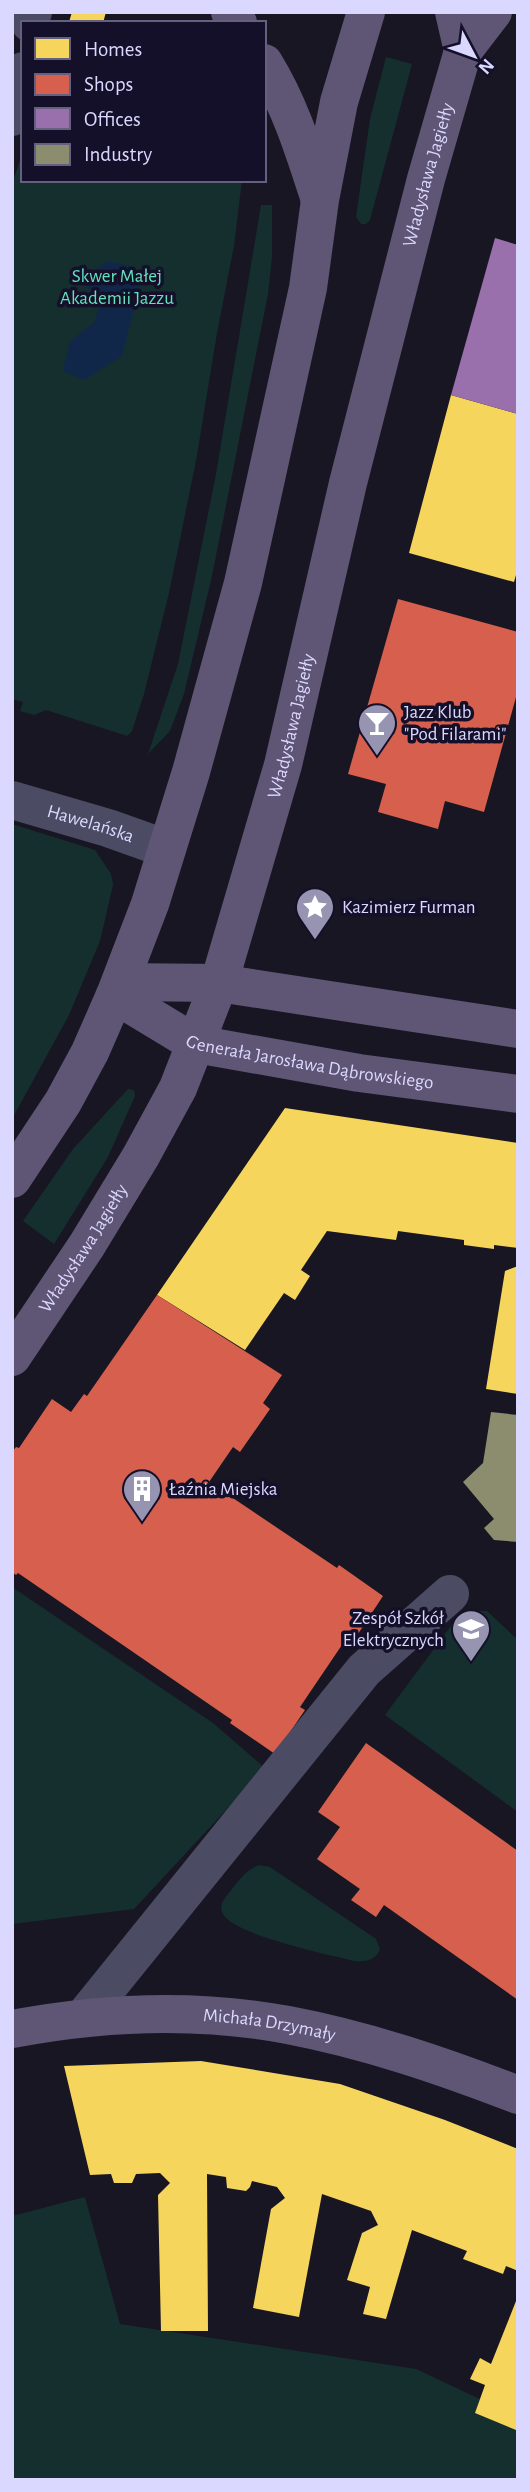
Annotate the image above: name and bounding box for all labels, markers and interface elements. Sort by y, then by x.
legend [21,21,266,182]
north arrow [439,21,509,91]
text: Homes [84,39,142,60]
text: N [474,55,497,77]
text: Shops [84,74,133,95]
street label: Władysława Jagiełły [399,101,457,249]
text: Offices [84,109,141,130]
text: Industry [84,144,152,165]
park label: Skwer Małej Akademii Jazzu [60,267,174,308]
street label: Władysława Jagiełły [264,652,318,801]
bar icon: Jazz Klub "Pod Filarami" [356,702,398,757]
place label: Jazz Klub "Pod Filarami" [404,703,507,744]
street label: Hawelańska [45,801,137,846]
place icon: Kazimierz Furman [294,886,336,941]
place label: Kazimierz Furman [342,898,476,917]
street label: Generała Jarosława Dąbrowskiego [183,1031,435,1092]
street label: Władysława Jagiełły [35,1181,131,1316]
building icon: Łaźnia Miejska [121,1468,163,1523]
place label: Łaźnia Miejska [169,1480,278,1499]
school or university icon: Zespół Szkół Elektrycznych [450,1608,492,1663]
place label: Zespół Szkół Elektrycznych [343,1609,444,1650]
street label: Michała Drzymały [203,2005,337,2045]

